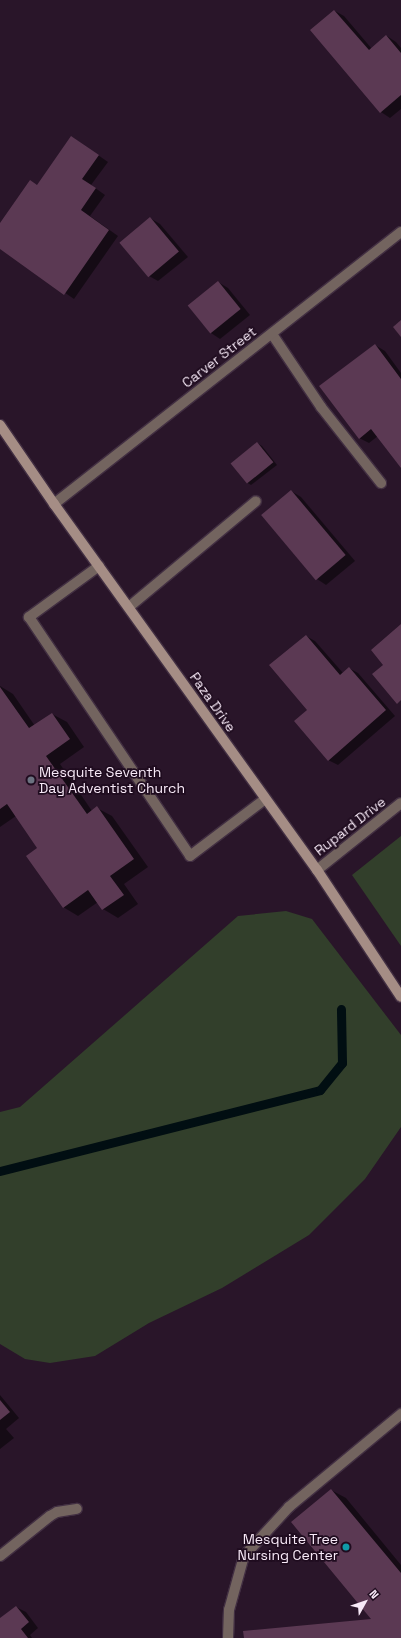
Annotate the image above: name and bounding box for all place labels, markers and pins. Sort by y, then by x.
place label: Mesquite Seventh Day Adventist Church [39,764,185,796]
marker: Mesquite Seventh Day Adventist Church [26,775,36,785]
place label: Mesquite Tree Nursing Center [238,1531,338,1564]
marker: Mesquite Tree Nursing Center [341,1542,351,1552]

